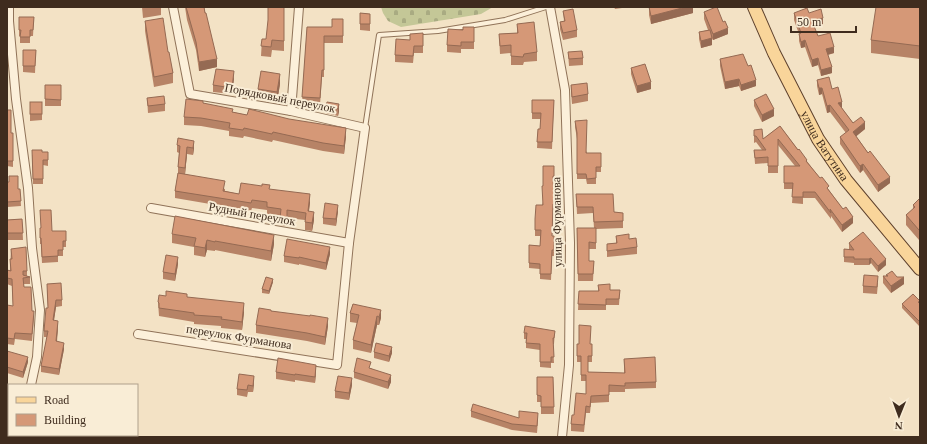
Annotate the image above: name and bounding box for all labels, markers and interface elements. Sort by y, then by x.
scale bar [791,8,856,34]
text: 50 m [797,15,822,29]
street label: Порядковый переулок [223,80,337,116]
street label: улица Ватутина [798,108,852,184]
street label: улица Фурманова [549,176,565,267]
street label: Рудный переулок [207,199,297,229]
street label: переулок Фурманова [185,322,293,352]
legend [8,384,138,436]
text: Road [44,393,69,407]
north arrow [879,396,919,436]
text: Building [44,413,86,427]
text: N [895,420,903,432]

